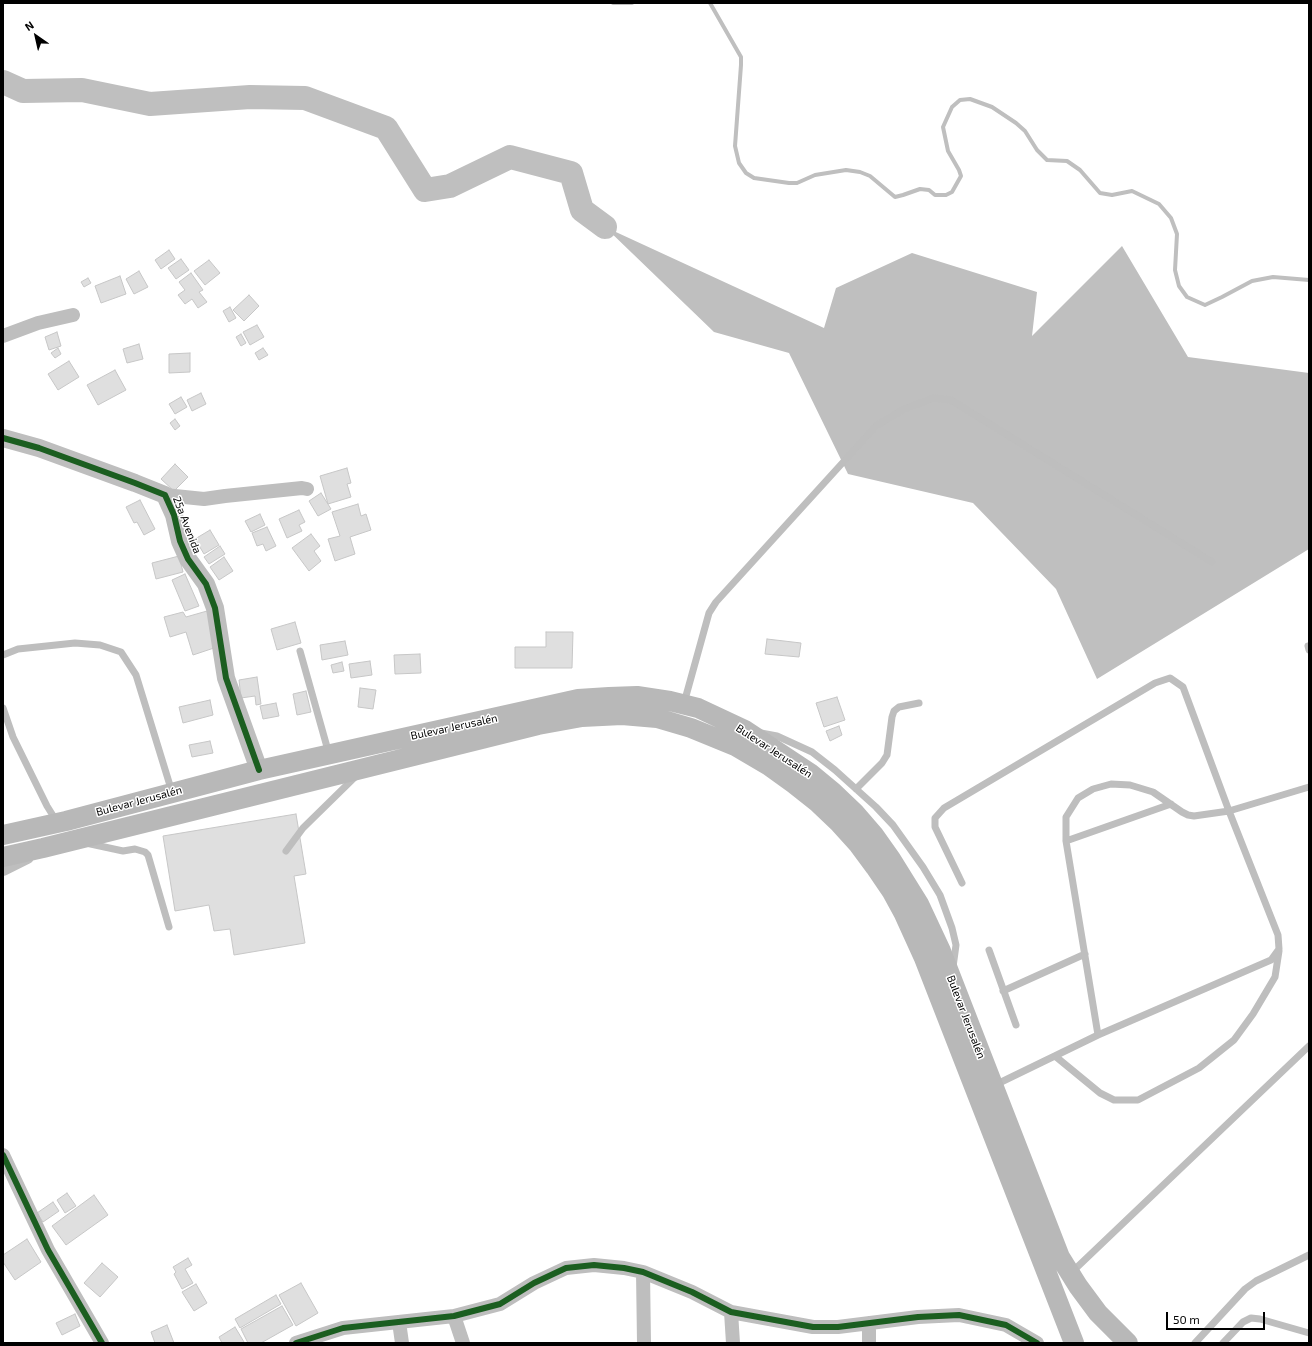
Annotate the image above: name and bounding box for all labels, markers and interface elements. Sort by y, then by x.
north arrow [16,16,56,56]
text: N [22,18,36,33]
street label: 25a Avenida [170,494,204,556]
street label: Bulevar Jerusalén [409,711,499,743]
street label: Bulevar Jerusalén [733,721,815,781]
street label: Bulevar Jerusalén [95,783,183,819]
street label: Bulevar Jerusalén [944,973,988,1061]
scale bar [1168,1304,1267,1330]
text: 50 m [1173,1312,1200,1326]

